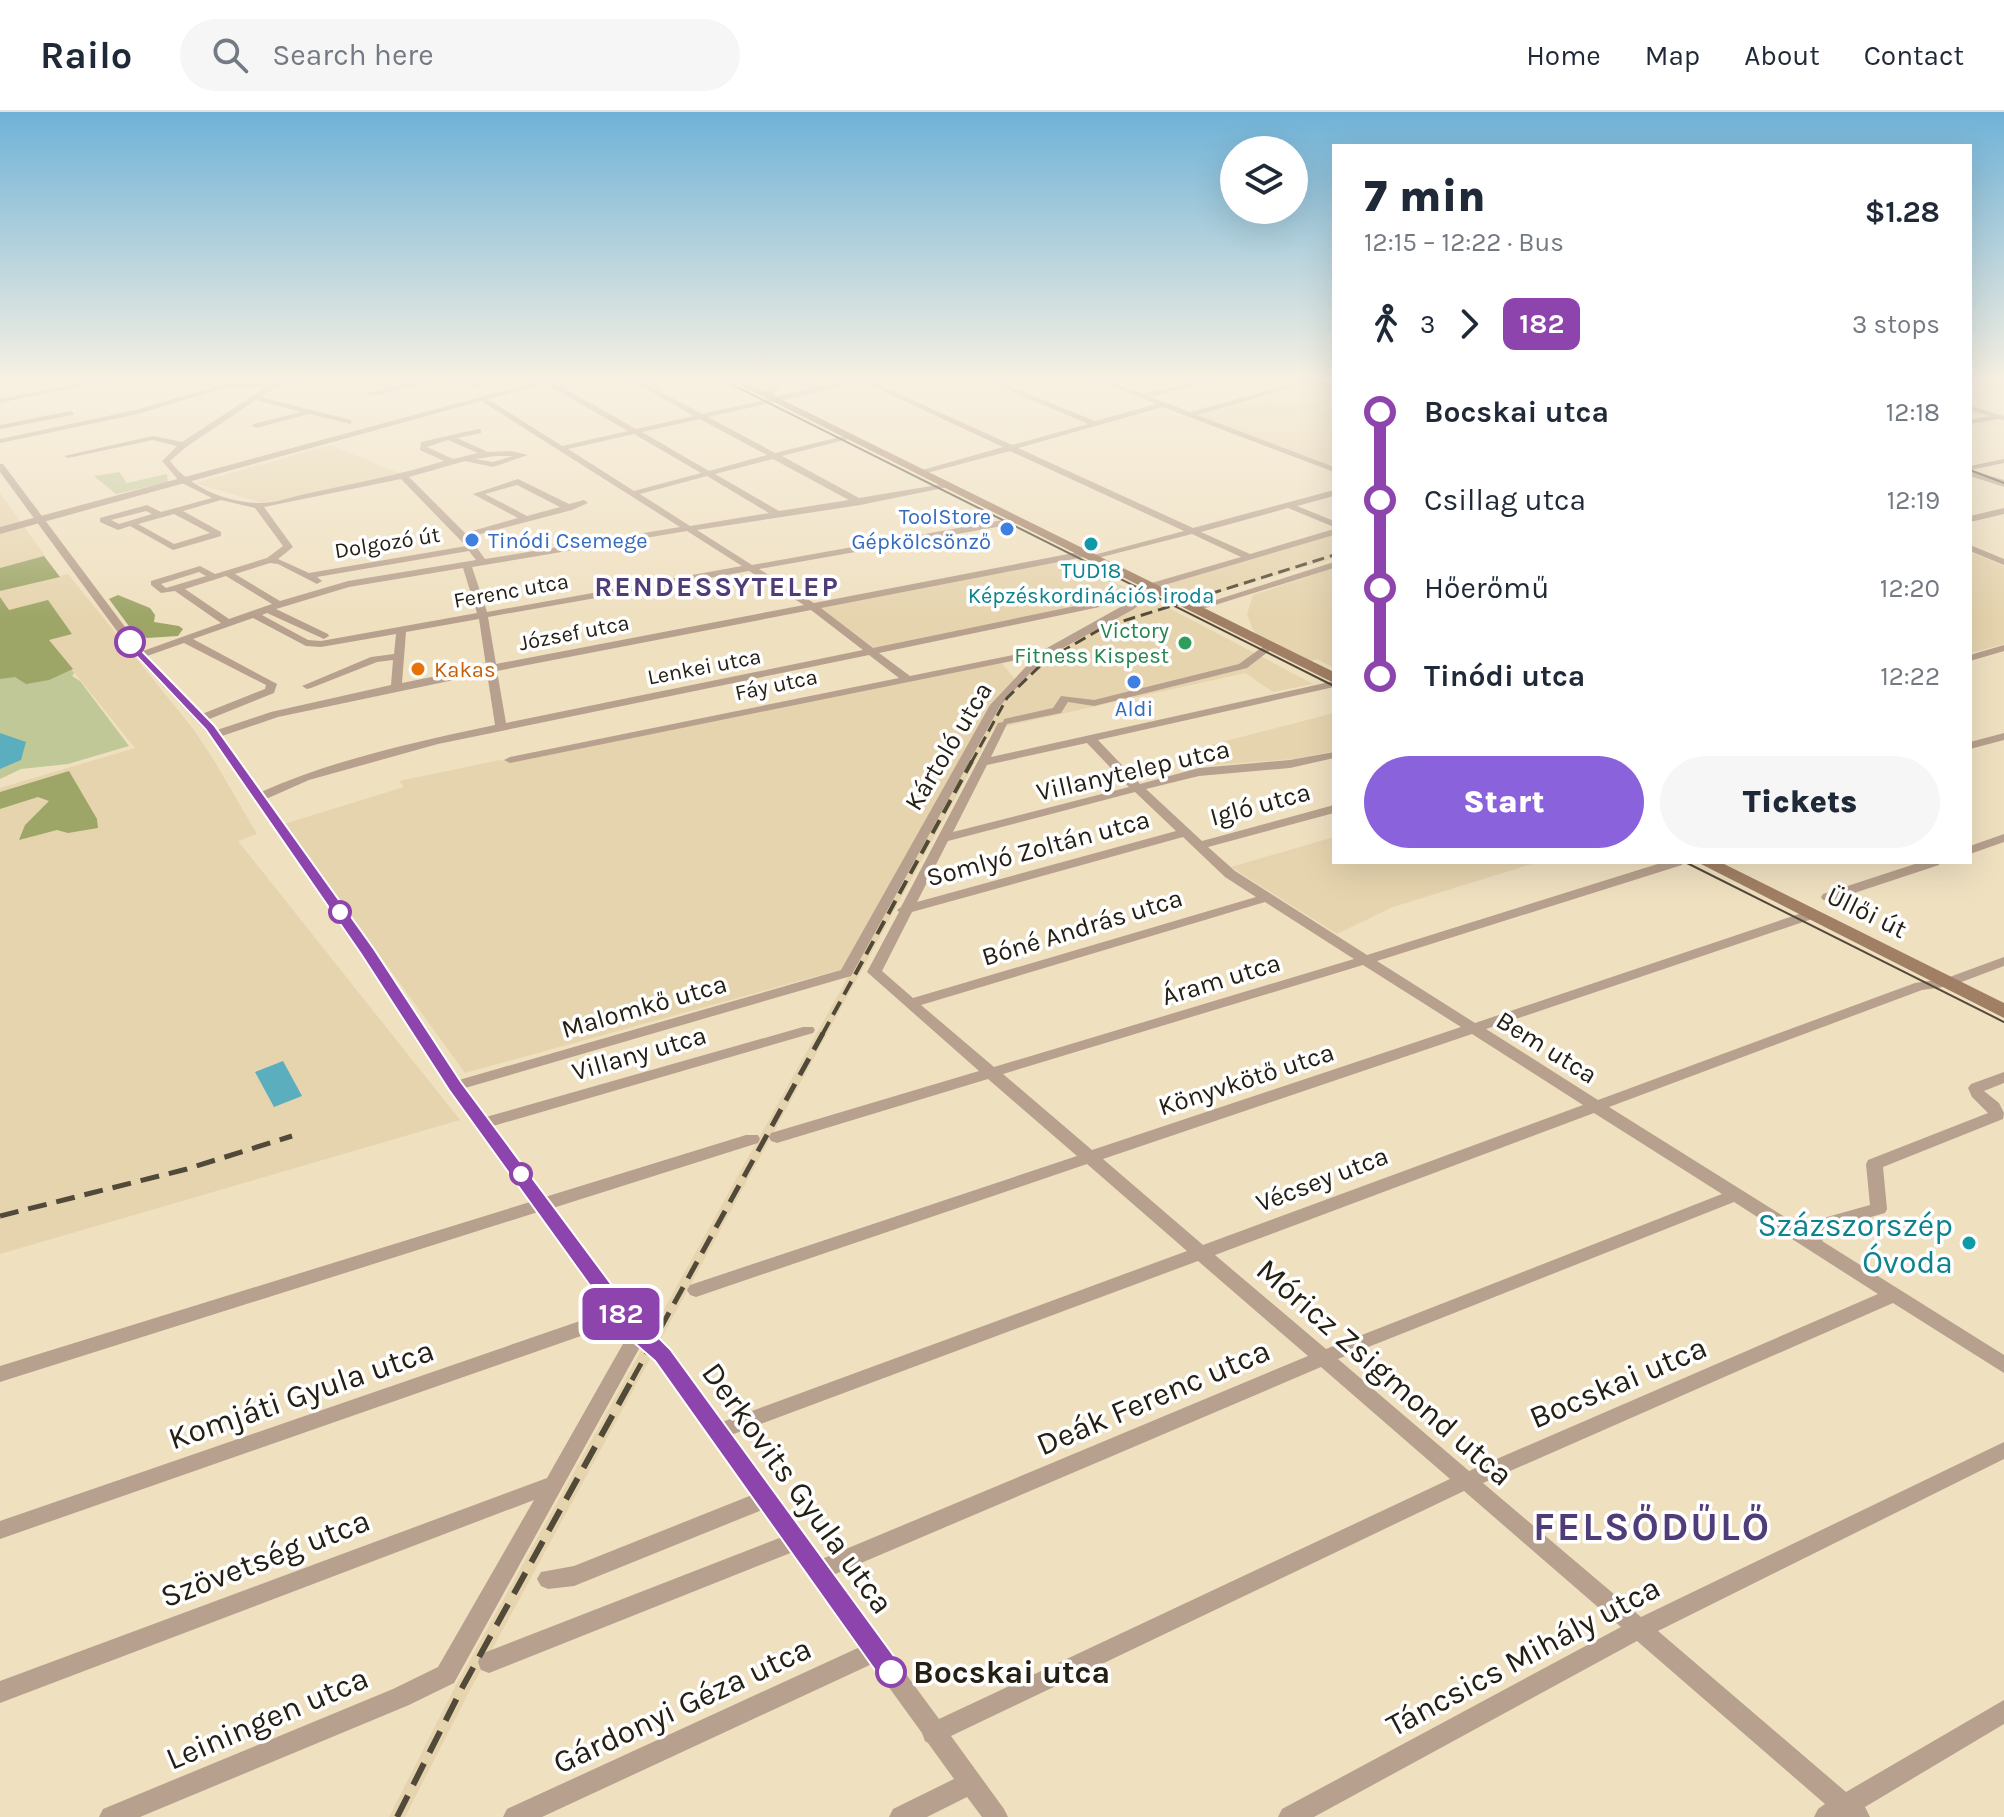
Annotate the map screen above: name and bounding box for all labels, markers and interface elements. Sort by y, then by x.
search box [180,19,740,91]
text: Railo [40,33,132,78]
icon: search [208,33,252,77]
text: Search here [272,37,434,73]
text: Home [1526,39,1601,72]
text: Map [1645,39,1700,72]
text: About [1744,39,1820,72]
text: Contact [1864,39,1964,72]
map controls [1220,136,1308,224]
button: layers [1220,136,1308,224]
text: 7 min [1364,171,1486,222]
text: $1.28 [1865,194,1940,230]
text: 12:15 – 12:22 · Bus [1364,227,1564,258]
icon: walk [1364,302,1408,346]
icon: forward [1447,302,1491,346]
text: 182 [1519,307,1564,340]
text: 3 [1420,309,1435,340]
text: 3 stops [1852,309,1940,340]
text: Bocskai utca [1424,394,1609,430]
text: 12:18 [1886,397,1940,428]
text: Csillag utca [1424,482,1586,518]
text: 12:19 [1887,485,1940,516]
place label: ToolStore Gépkölcsönző [851,504,991,555]
marker: ToolStore Gépkölcsönző [998,520,1016,538]
street label: Dolgozó út [333,522,442,564]
place label: Tinódi Csemege [488,528,648,554]
marker: Tinódi Csemege [463,531,481,549]
marker: TUD18 Képzéskordinációs iroda [1082,535,1100,553]
place label: TUD18 Képzéskordinációs iroda [968,558,1214,609]
street label: Ferenc utca [452,568,571,614]
district label: RENDESSYTELEP [594,570,840,603]
text: Hőerőmű [1424,570,1549,606]
text: 12:20 [1880,573,1940,604]
street label: József utca [517,610,632,656]
place label: Victory Fitness Kispest [1014,618,1169,669]
unlabelled marker [115,627,145,657]
marker: Victory Fitness Kispest [1176,634,1194,652]
street label: Lenkei utca [645,643,763,691]
place label: Kakas [434,657,496,683]
text: Tinódi utca [1424,658,1585,694]
marker: Kakas [409,660,427,678]
text: 12:22 [1880,661,1940,692]
street label: Fáy utca [733,664,820,706]
marker: Aldi [1125,673,1143,691]
street label: Kártoló utca [898,676,999,816]
place label: Aldi [1115,696,1153,722]
street label: Villanytelep utca [1033,733,1233,808]
button: Start [1364,756,1644,848]
button: Tickets [1660,756,1940,848]
street label: Igló utca [1206,776,1314,833]
street label: Somlyó Zoltán utca [923,804,1153,893]
street label: Üllői út [1822,880,1912,945]
street label: Bóné András utca [978,882,1186,973]
unlabelled marker [329,901,351,923]
street label: Áram utca [1158,946,1284,1012]
street label: Malomkő utca [558,968,730,1045]
street label: Bem utca [1490,1004,1603,1091]
street label: Villany utca [568,1019,710,1087]
street label: Könyvkötő utca [1154,1036,1338,1123]
street label: Vécsey utca [1252,1140,1393,1219]
unlabelled marker [510,1163,532,1185]
place label: Százszorszép Óvoda [1757,1207,1953,1281]
marker: Százszorszép Óvoda [1960,1234,1978,1252]
street label: Móricz Zsigmond utca [1249,1251,1520,1494]
line badge: 182 [575,1288,667,1340]
text: 182 [598,1297,644,1330]
street label: Bocskai utca [1524,1329,1712,1436]
street label: Komjáti Gyula utca [164,1332,439,1457]
street label: Deák Ferenc utca [1031,1332,1276,1463]
street label: Derkovits Gyula utca [694,1356,901,1621]
street label: Szövetség utca [155,1502,375,1615]
district label: FELSŐDŰLŐ [1533,1503,1771,1550]
street label: Táncsics Mihály utca [1380,1569,1666,1744]
street label: Gárdonyi Géza utca [547,1629,817,1782]
place label: Bocskai utca [913,1654,1110,1691]
marker: Bocskai utca [876,1657,906,1687]
street label: Leiningen utca [161,1659,374,1778]

